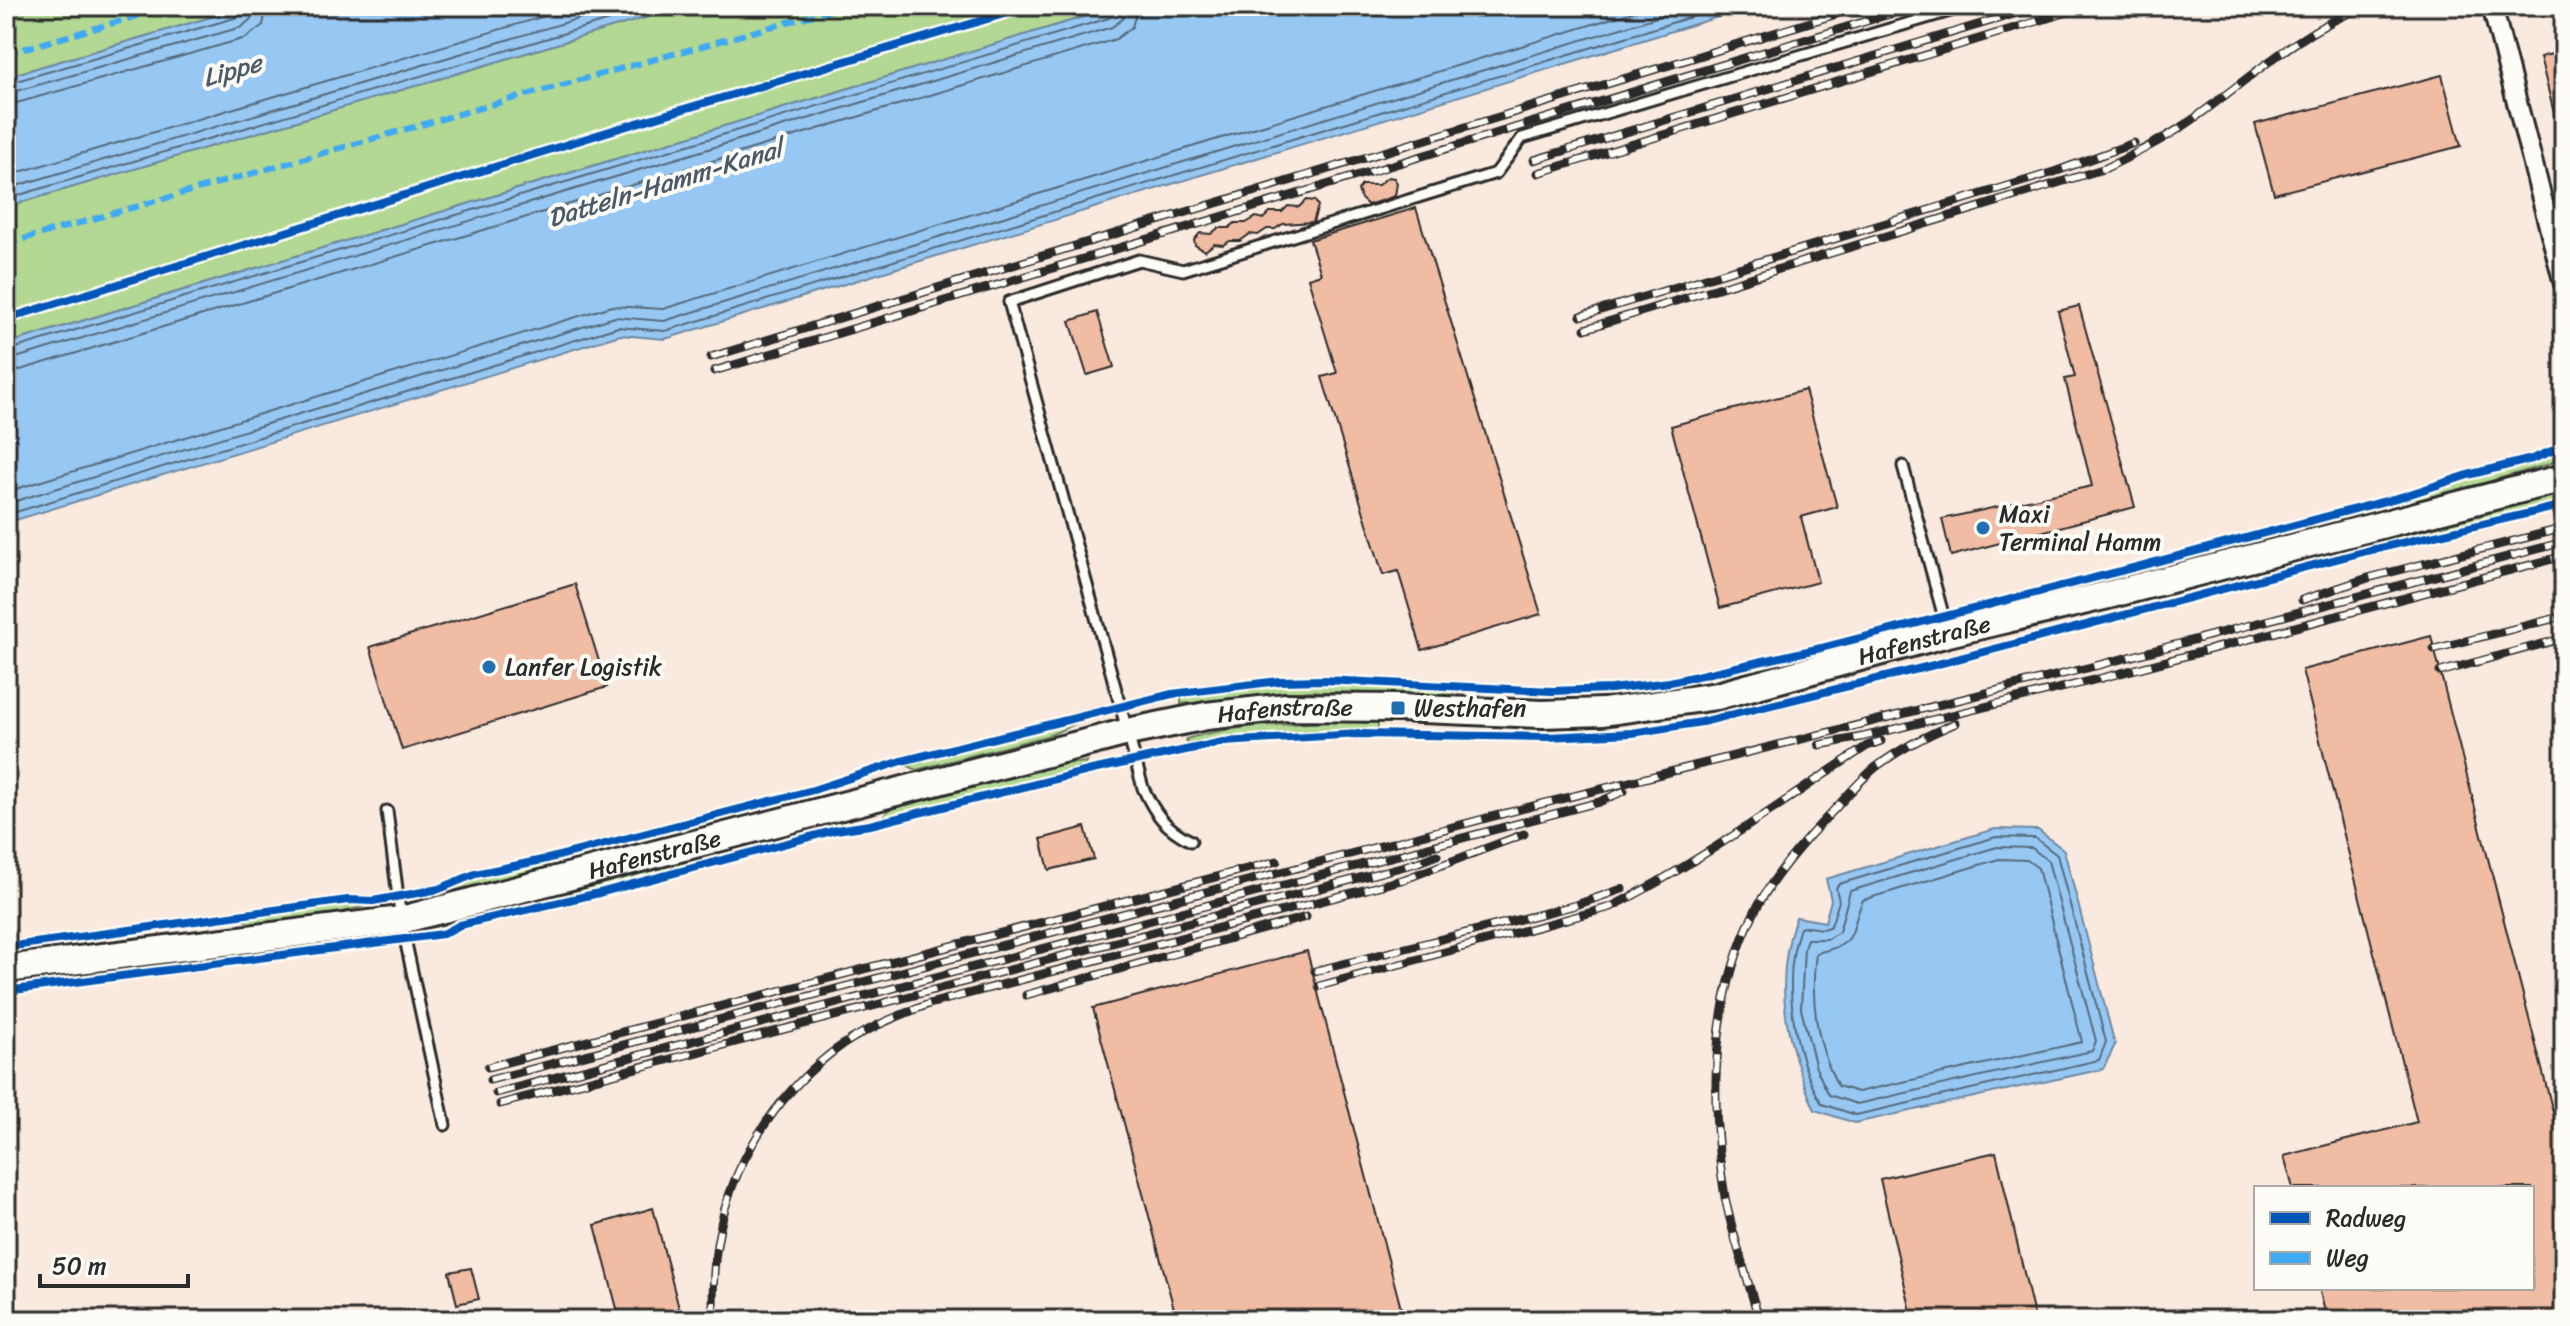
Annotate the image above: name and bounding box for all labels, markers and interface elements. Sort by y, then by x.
water label: Lippe [197,39,270,100]
water label: Datteln-Hamm-Kanal [542,124,794,241]
place label: Maxi Terminal Hamm [1999,493,2161,563]
marker: Maxi Terminal Hamm [1974,519,1992,537]
street label: Hafenstraße [1853,603,1995,678]
place label: Lanfer Logistik [505,646,662,688]
marker: Lanfer Logistik [480,658,498,676]
street label: Hafenstraße [1215,686,1353,736]
place label: Westhafen [1414,687,1526,729]
marker: Westhafen [1389,699,1407,717]
street label: Hafenstraße [583,817,726,892]
legend [2254,1186,2534,1290]
text: Radweg [2326,1197,2406,1239]
text: Weg [2326,1237,2369,1279]
scale bar [40,1238,188,1288]
text: 50 m [52,1245,107,1287]

